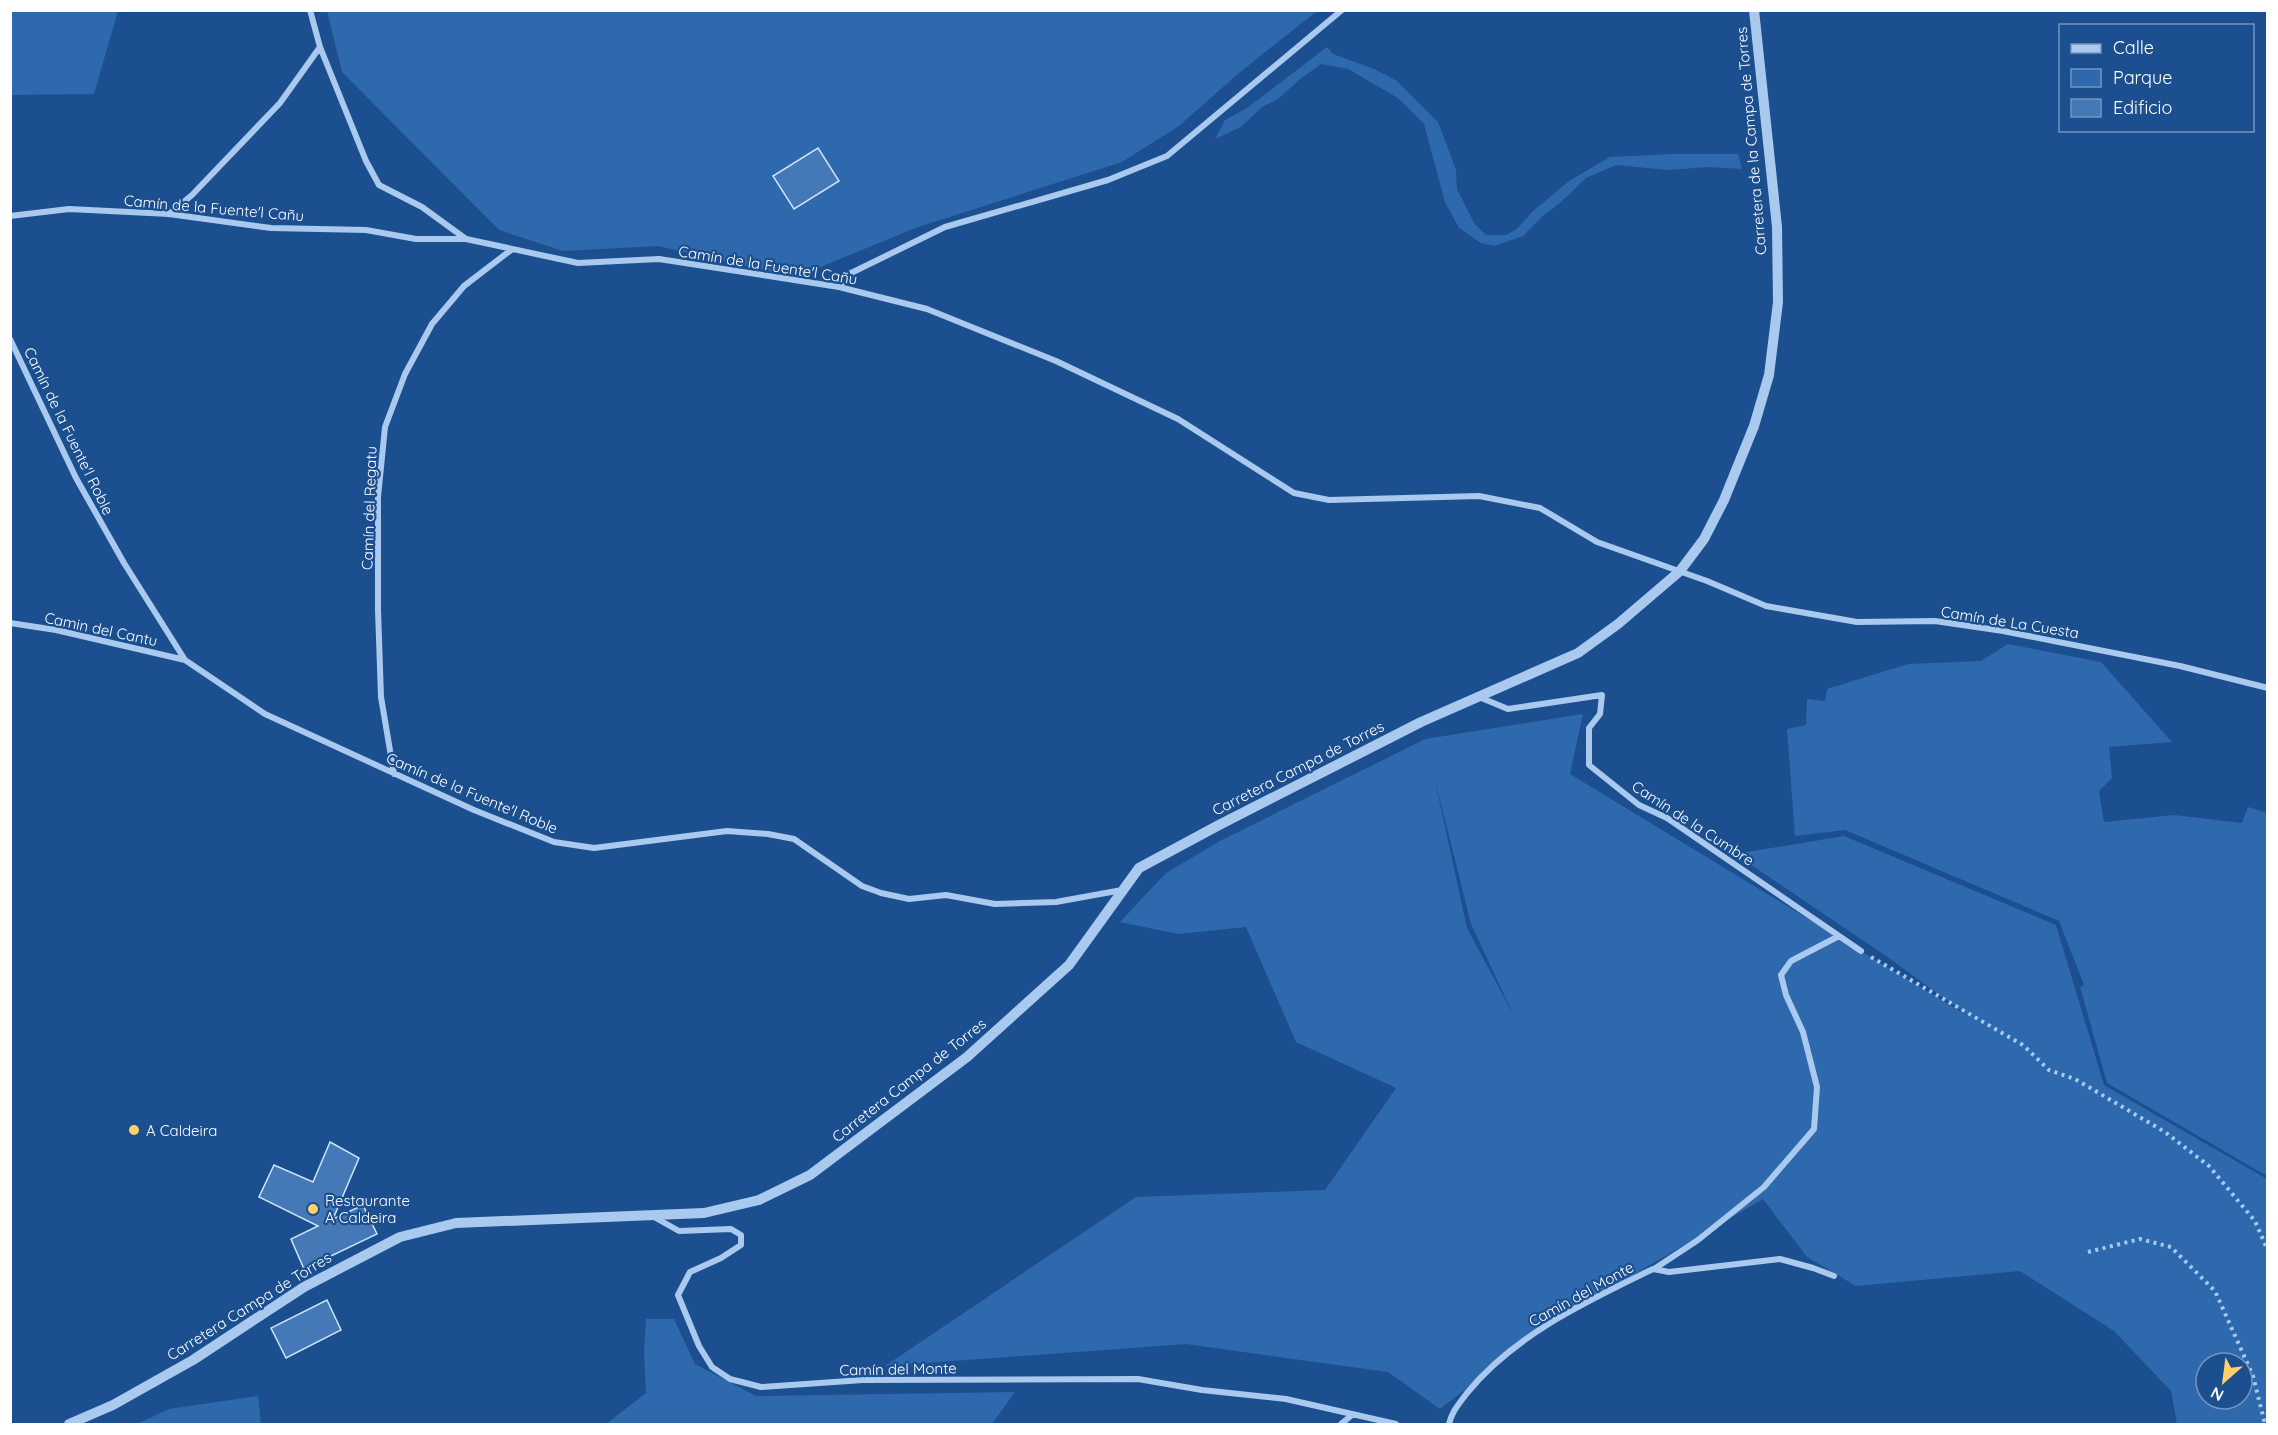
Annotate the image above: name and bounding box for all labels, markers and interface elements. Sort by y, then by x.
legend [2059,24,2254,132]
street label: Carretera de la Campa de Torres [1732,26,1770,256]
text: Calle [2113,36,2154,59]
text: Parque [2113,66,2172,89]
text: Edificio [2113,96,2172,119]
street label: Camín de la Fuente'l Cañu [123,191,305,225]
street label: Camín de la Fuente'l Cañu [677,241,859,289]
street label: Camín de la Fuente'l Roble [20,344,118,518]
street label: Camín del Regatu [357,446,381,570]
street label: Camín de La Cuesta [1940,602,2080,642]
street label: Camin del Cantu [43,608,159,650]
street label: Carretera Campa de Torres [1209,716,1387,820]
street label: Camín de la Fuente'l Roble [383,748,561,838]
street label: Camín de la Cumbre [1628,776,1758,870]
street label: Carretera Campa de Torres [828,1014,990,1146]
place label: A Caldeira [146,1121,217,1140]
marker: A Caldeira [127,1123,141,1137]
place label: Restaurante A Caldeira [325,1191,410,1227]
marker: Restaurante A Caldeira [306,1202,320,1216]
street label: Carretera Campa de Torres [163,1247,335,1365]
street label: Camín del Monte [1525,1257,1637,1331]
north arrow [2194,1351,2254,1411]
street label: Camín del Monte [839,1358,957,1380]
text: N [2207,1383,2227,1406]

